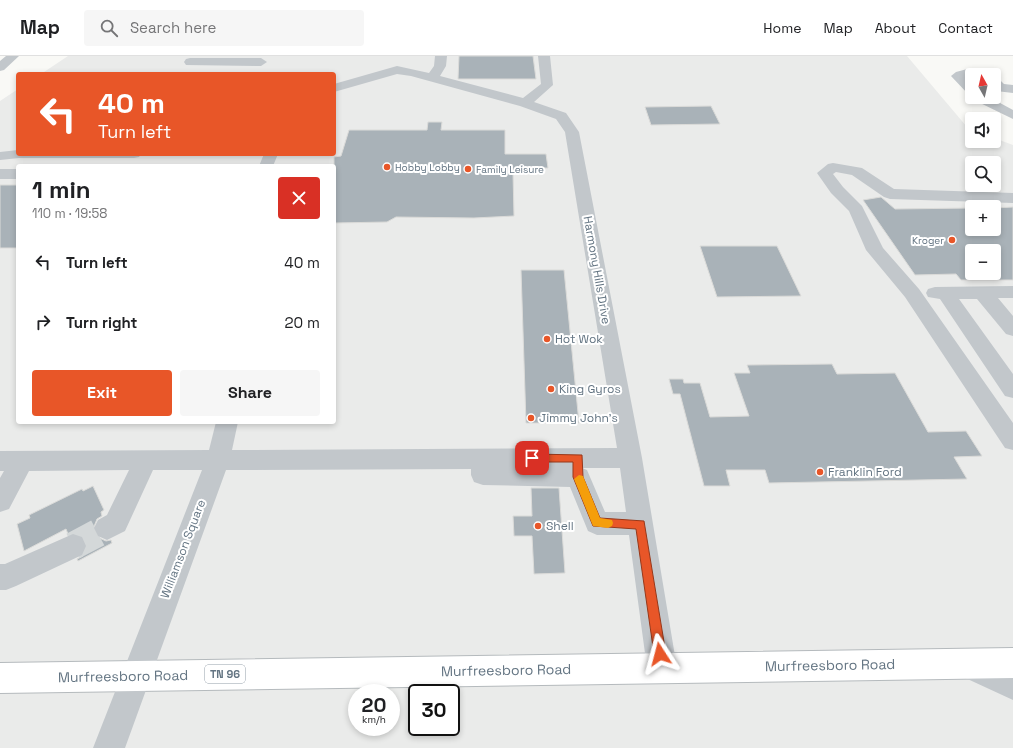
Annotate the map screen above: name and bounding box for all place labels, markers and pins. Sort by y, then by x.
place label: Hobby Lobby [395,161,460,174]
marker: Hobby Lobby [382,162,392,172]
place label: Family Leisure [476,163,544,176]
marker: Family Leisure [463,164,473,174]
place label: Kroger [912,234,944,247]
marker: Kroger [947,235,957,245]
place label: Hot Wok [555,331,603,347]
marker: Hot Wok [542,334,552,344]
place label: King Gyros [559,381,621,397]
marker: King Gyros [546,384,556,394]
place label: Jimmy John's [539,410,618,426]
marker: Jimmy John's [526,413,536,423]
pin [515,441,549,475]
place label: Franklin Ford [828,464,902,480]
marker: Franklin Ford [815,467,825,477]
place label: Shell [546,518,574,534]
marker: Shell [533,521,543,531]

